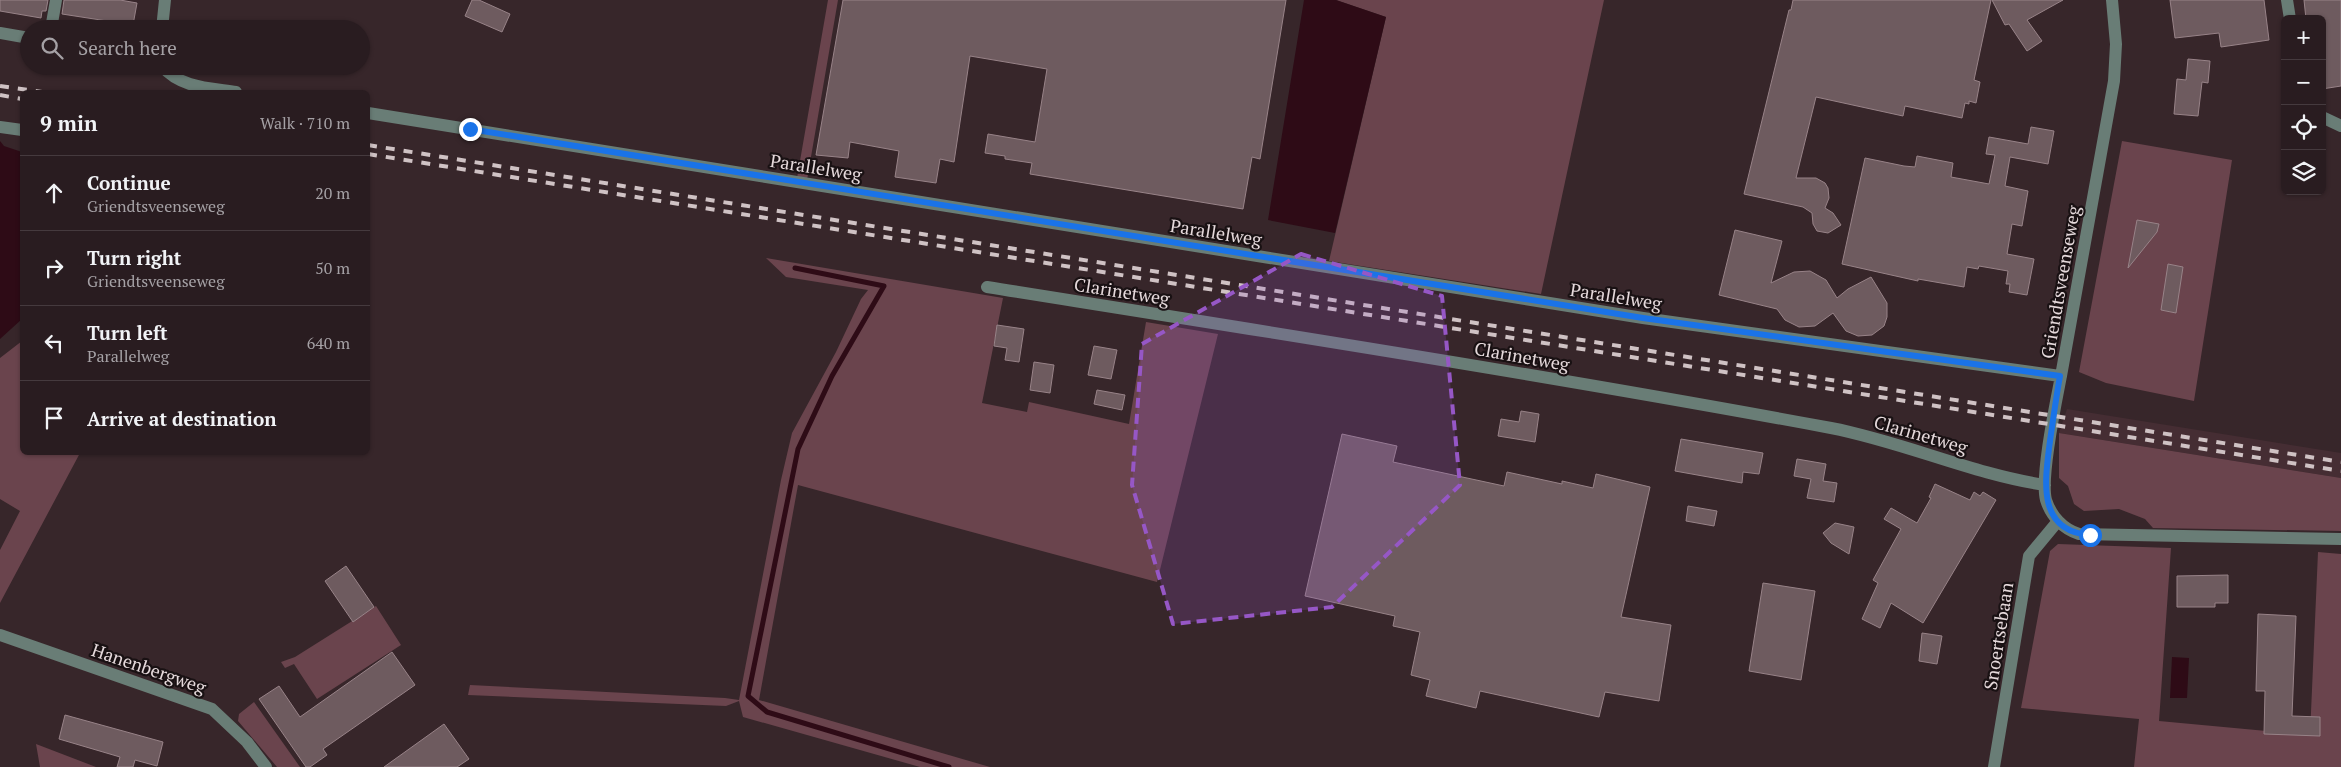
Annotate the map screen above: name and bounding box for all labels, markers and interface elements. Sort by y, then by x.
map controls [2281,15,2326,195]
button: + [2281,15,2326,60]
search box [20,20,370,75]
icon: search [38,34,66,62]
text: Search here [78,35,177,60]
button: − [2281,60,2326,105]
button: locate [2281,105,2326,150]
text: 9 min [40,109,97,137]
text: Walk · 710 m [260,112,350,134]
route end [459,118,482,141]
street label: Parallelweg [768,148,864,186]
button: layers [2281,150,2326,195]
text: Continue [87,170,171,195]
icon: ahead [40,179,68,207]
text: 20 m [315,182,350,204]
text: Griendtsveenseweg [87,195,225,217]
street label: Griendtsveenseweg [2035,203,2085,360]
street label: Parallelweg [1168,213,1264,251]
text: Turn right [87,245,181,270]
icon: right [40,254,68,282]
text: 50 m [315,257,350,279]
text: Griendtsveenseweg [87,270,225,292]
street label: Clarinetweg [1073,272,1172,310]
street label: Parallelweg [1568,277,1664,315]
text: Turn left [87,320,168,345]
icon: left [40,329,68,357]
text: 640 m [307,332,350,354]
street label: Clarinetweg [1473,336,1572,376]
text: Parallelweg [87,345,169,367]
icon: arrive [40,404,68,432]
text: Arrive at destination [87,406,276,431]
street label: Clarinetweg [1871,409,1971,459]
route start [2079,524,2102,547]
street label: Snoertsebaan [1978,580,2018,691]
street label: Hanenbergweg [89,637,210,699]

